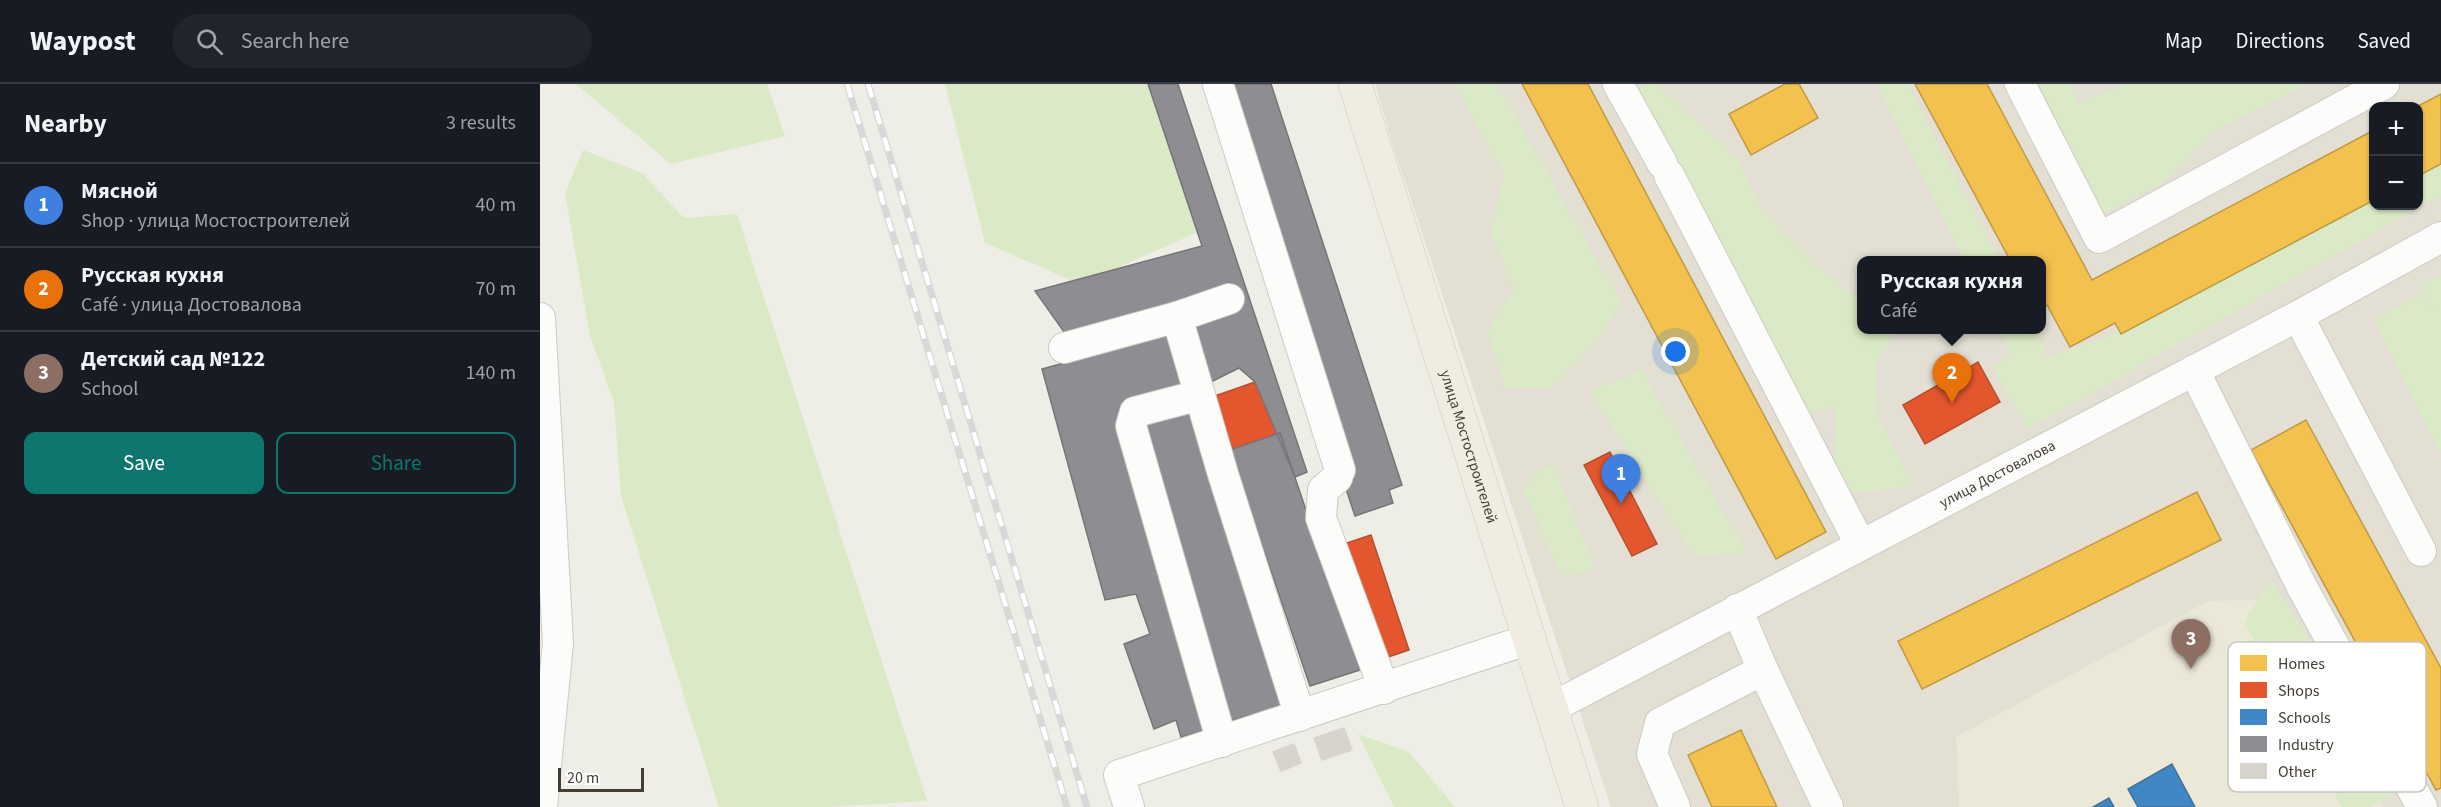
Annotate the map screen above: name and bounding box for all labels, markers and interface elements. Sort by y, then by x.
search box [172,14,592,68]
text: Waypost [30,21,136,61]
icon: search [193,25,226,58]
text: Search here [241,25,349,57]
text: Map [2165,26,2203,56]
text: Directions [2236,26,2324,56]
text: Saved [2357,26,2411,56]
map controls [2369,102,2423,210]
button: + [2369,102,2423,156]
text: Nearby [24,105,107,142]
text: 3 results [446,109,516,137]
button: − [2369,156,2423,210]
text: Мясной [81,175,158,207]
text: 1 [38,191,49,219]
text: 40 m [476,191,516,219]
text: Shop · улица Мостостроителей [81,207,350,235]
popup [1857,256,2046,334]
text: Русская кухня [81,259,224,291]
text: Русская кухня [1880,265,2023,297]
text: 2 [38,275,49,303]
text: 70 m [476,275,516,303]
text: Café · улица Достовалова [81,291,302,319]
text: Café [1880,297,1917,325]
your location [1661,337,1690,366]
text: Детский сад №122 [81,343,265,375]
pin: 2 [1932,354,1972,403]
text: 3 [38,359,49,387]
text: 140 m [466,359,516,387]
street label: улица Мостостроителей [1435,367,1503,526]
text: School [81,375,138,403]
button: Save [24,432,264,494]
button: Share [276,432,516,494]
street label: улица Достовалова [1936,435,2059,513]
pin: 1 [1602,454,1640,504]
pin: 3 [2172,620,2210,669]
legend [2228,642,2426,792]
text: Homes [2278,653,2325,675]
text: Shops [2278,680,2320,702]
text: Schools [2278,707,2331,729]
text: Industry [2278,734,2334,756]
text: Other [2278,761,2317,783]
scale bar [558,765,644,792]
text: 20 m [567,767,599,789]

